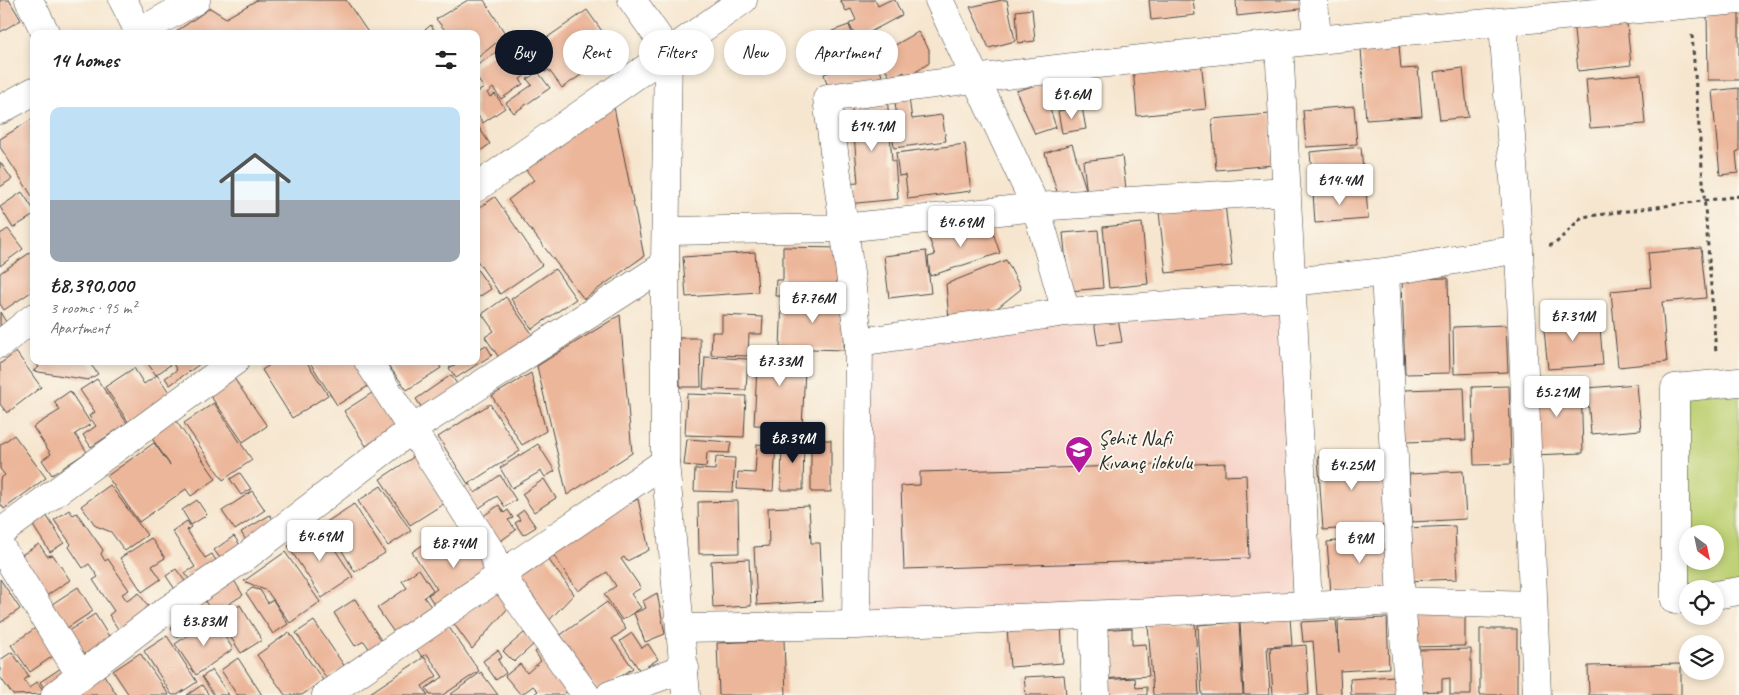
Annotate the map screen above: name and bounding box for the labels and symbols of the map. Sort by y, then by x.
pin: ₺9.6M [1037,78,1107,120]
pin: ₺14.1M [831,110,913,152]
pin: ₺14.4M [1299,164,1381,206]
pin: ₺4.69M [920,206,1002,248]
pin: ₺7.76M [772,282,854,324]
pin: ₺7.31M [1532,300,1614,342]
pin: ₺7.33M [739,344,821,387]
pin: ₺5.21M [1516,376,1598,418]
pin: ₺8.39M [752,422,834,464]
place label: Şehit Nafi Kıvanç ilokulu [1098,425,1193,475]
school or university icon: Şehit Nafi Kıvanç ilokulu [1064,435,1094,474]
pin: ₺4.25M [1311,448,1393,491]
pin: ₺4.69M [279,520,361,562]
pin: ₺9M [1336,522,1384,564]
north arrow [1679,525,1724,570]
pin: ₺8.74M [413,526,495,569]
pin: ₺3.83M [163,604,245,647]

